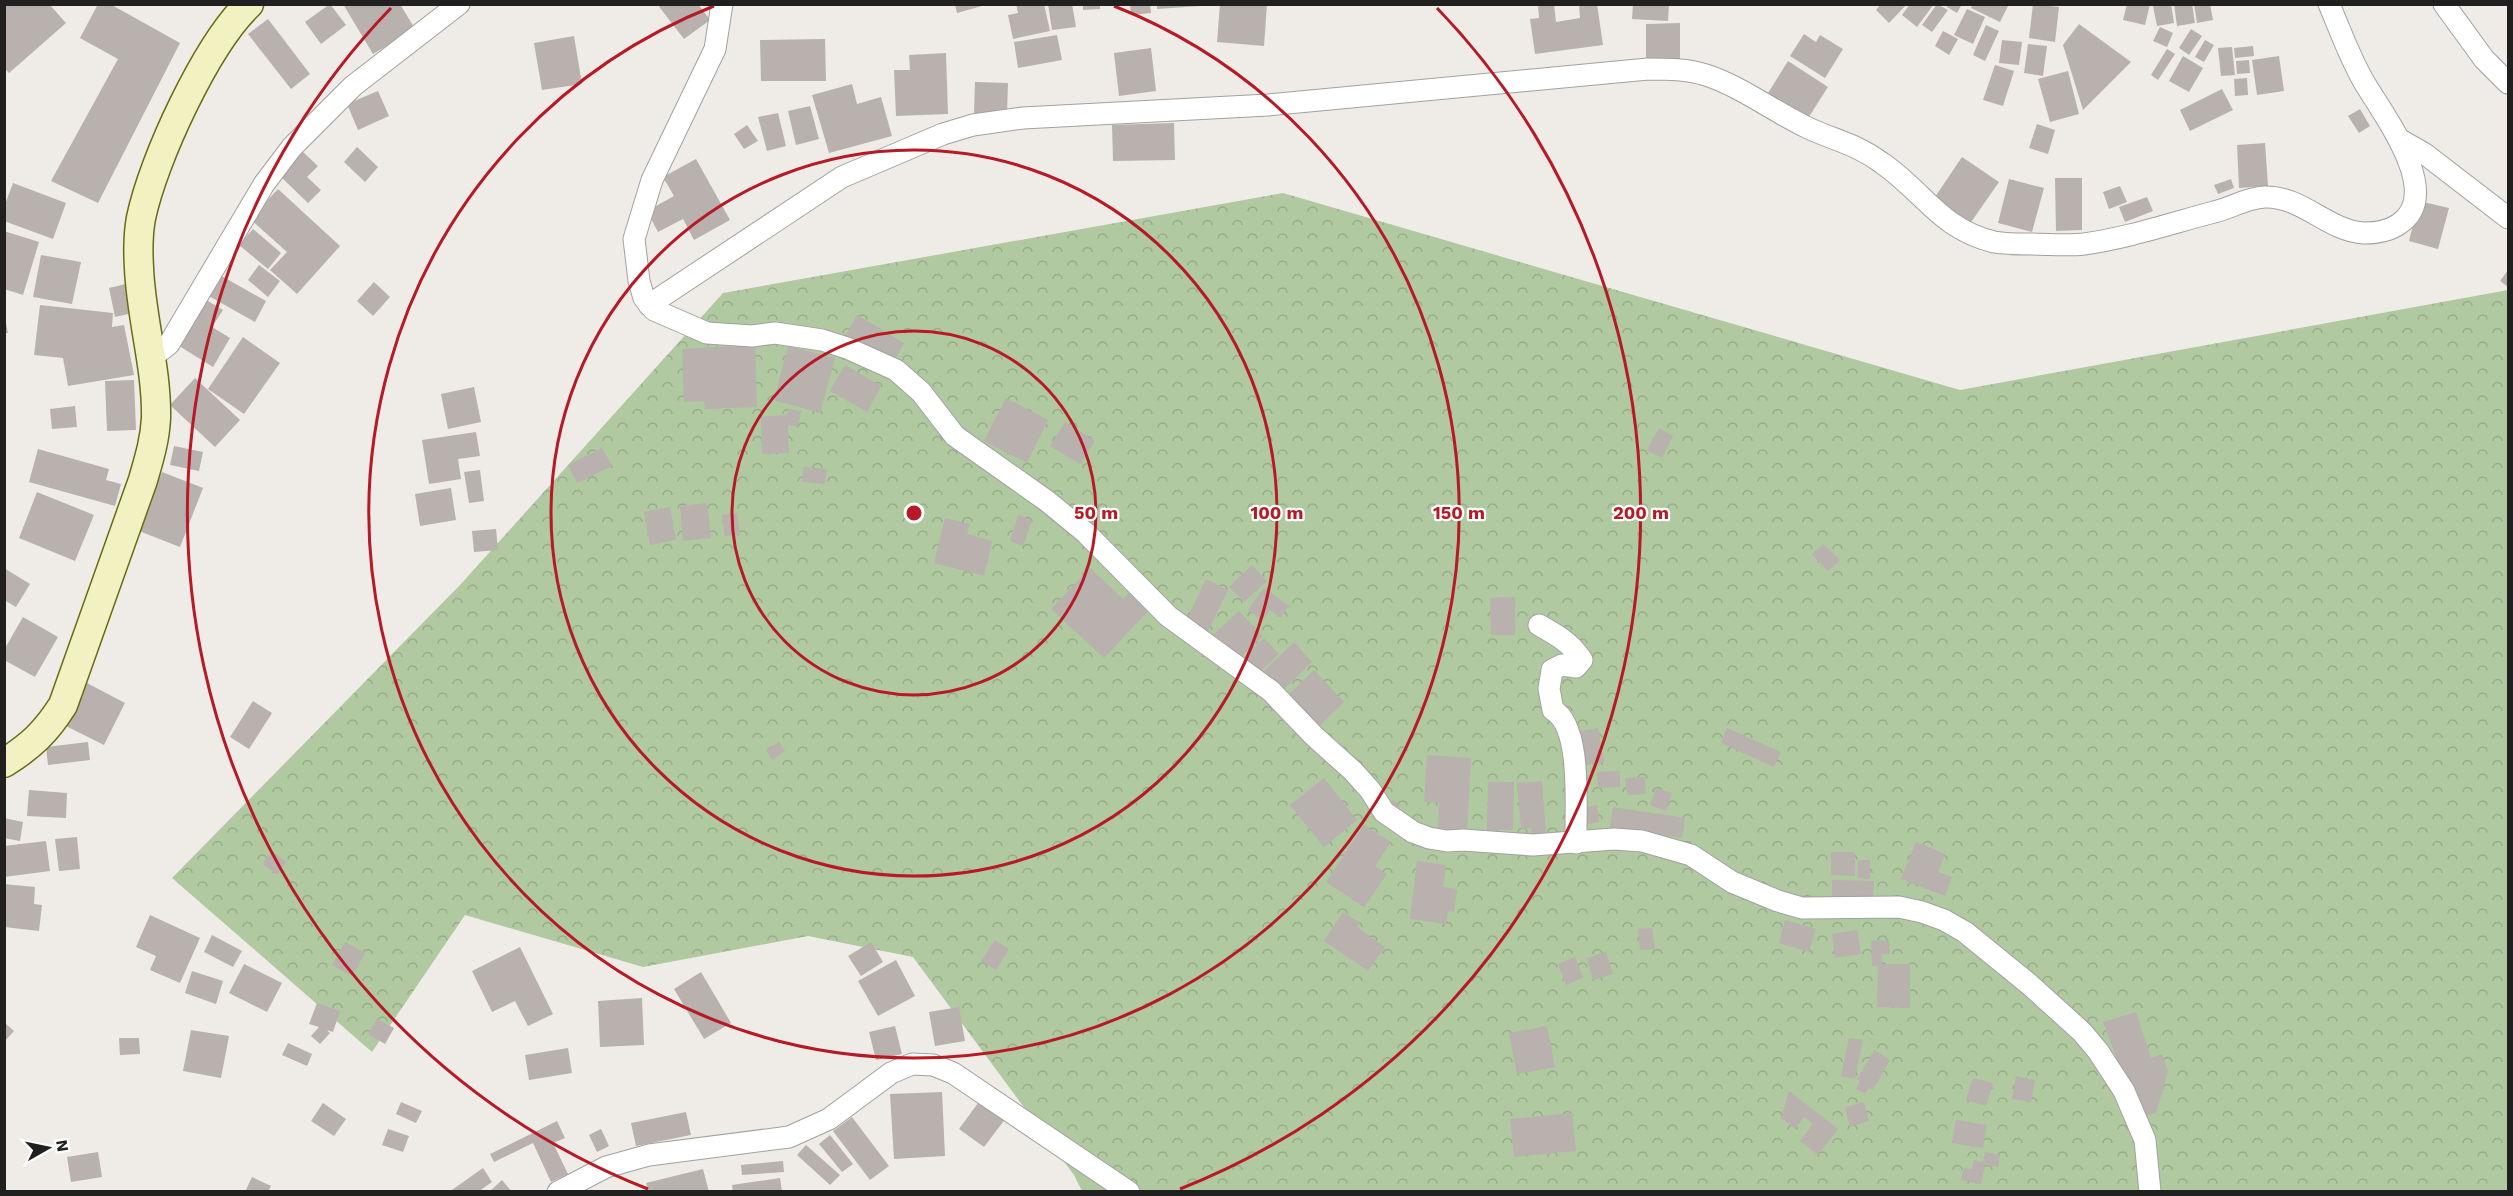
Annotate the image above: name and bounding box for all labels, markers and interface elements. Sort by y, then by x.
text: 50 m [1074,502,1118,523]
text: 100 m [1250,502,1304,523]
text: 150 m [1433,502,1485,523]
text: 200 m [1613,502,1669,523]
centre of rings [904,503,924,523]
north arrow [18,1118,78,1178]
text: N [52,1138,73,1153]

